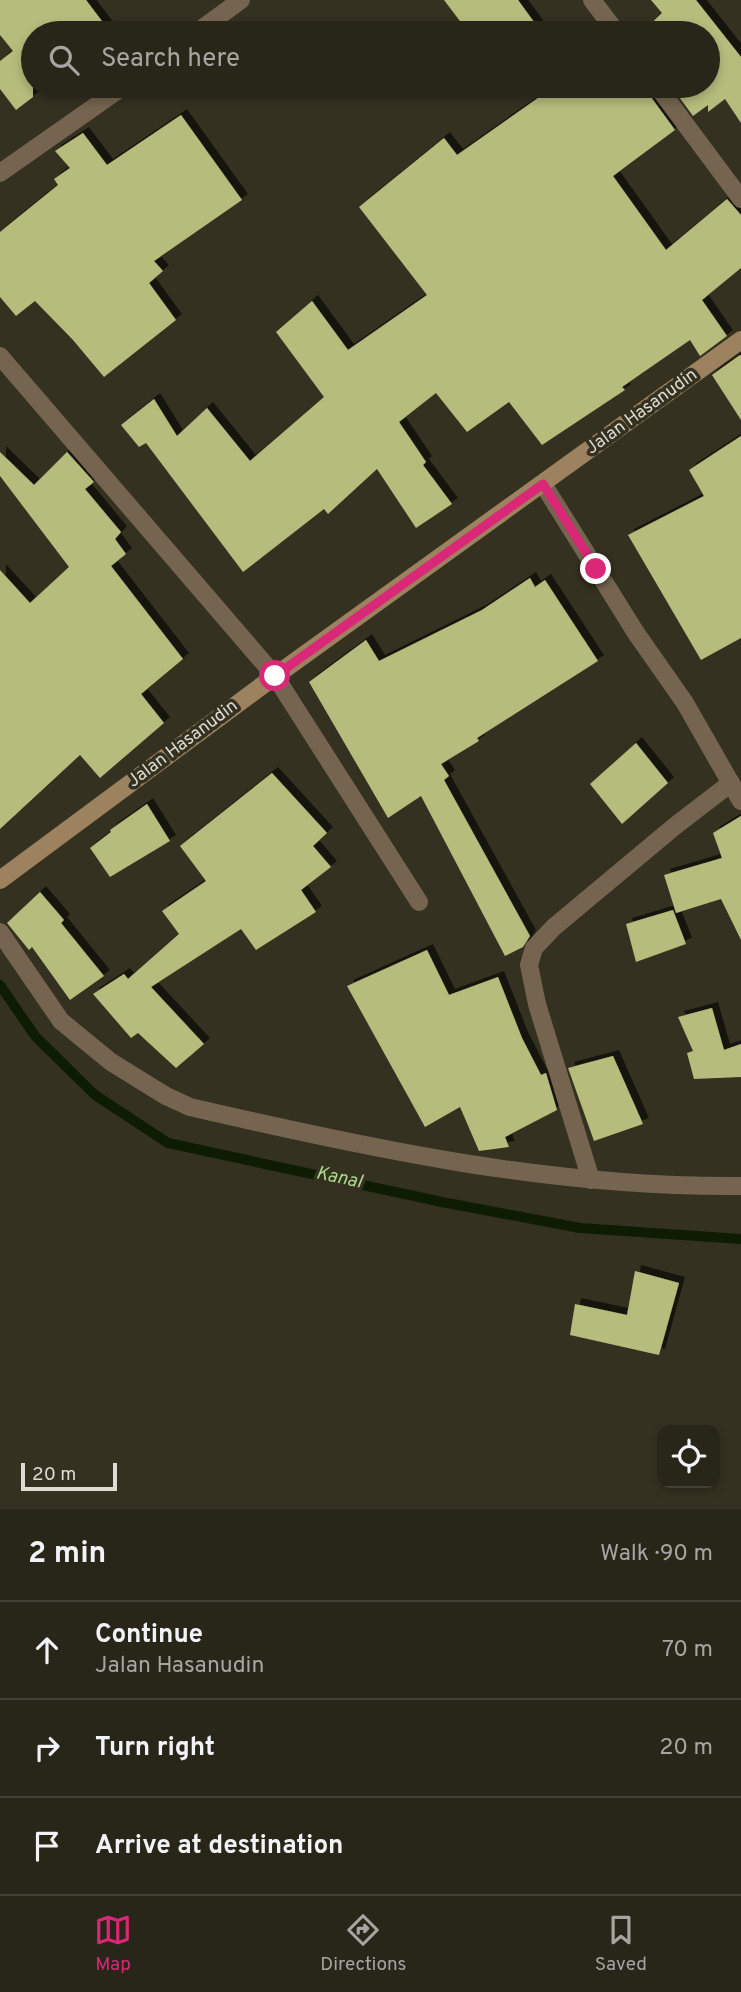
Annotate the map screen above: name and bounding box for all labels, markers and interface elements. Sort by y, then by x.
search box [21,21,720,98]
icon: search [45,41,83,79]
text: Search here [101,43,240,76]
street label: Jalan Hasanudin [582,364,702,460]
route end [580,553,611,584]
route start [259,660,290,691]
street label: Jalan Hasanudin [123,695,243,793]
water label: Kanal [314,1161,365,1195]
map controls [657,1425,720,1488]
button: locate [657,1425,720,1488]
scale bar [21,1460,117,1492]
text: 20 m [32,1463,76,1487]
text: 2 min [28,1536,106,1573]
text: Walk · 90 m [600,1540,713,1569]
text: Continue [95,1619,203,1652]
icon: ahead [28,1631,66,1669]
text: 70 m [662,1636,713,1665]
text: Jalan Hasanudin [95,1652,264,1681]
icon: right [28,1729,66,1767]
text: Turn right [95,1732,215,1765]
text: 20 m [659,1734,713,1763]
icon: arrive [28,1827,66,1865]
text: Arrive at destination [95,1830,343,1863]
tab: Map [94,1911,132,1977]
tab: Directions [320,1911,407,1977]
tab: Saved [595,1911,647,1977]

